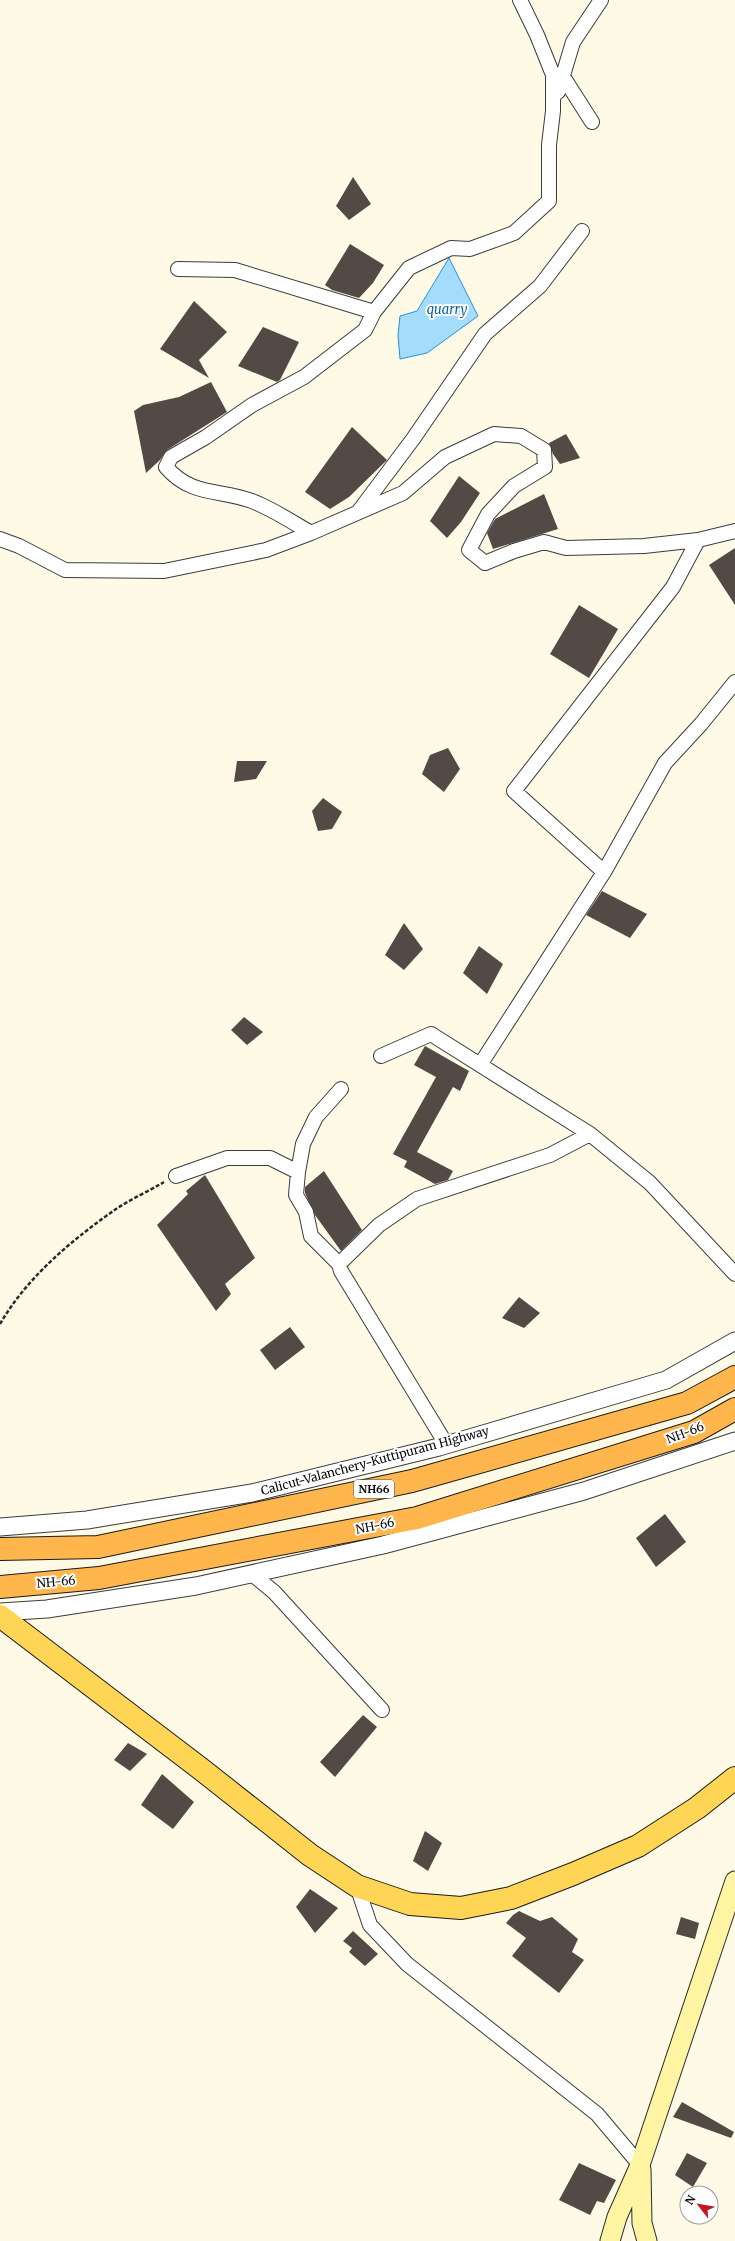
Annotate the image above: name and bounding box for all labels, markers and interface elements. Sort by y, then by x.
water label: quarry [427,301,467,318]
street label: NH-66 [664,1419,706,1447]
street label: Calicut-Valanchery-Kuttipuram Highway [259,1423,491,1498]
road number: NH66 [354,1480,394,1498]
street label: NH-66 [354,1514,396,1537]
street label: NH-66 [36,1572,76,1591]
north arrow [679,2185,719,2225]
text: N [682,2192,699,2207]

